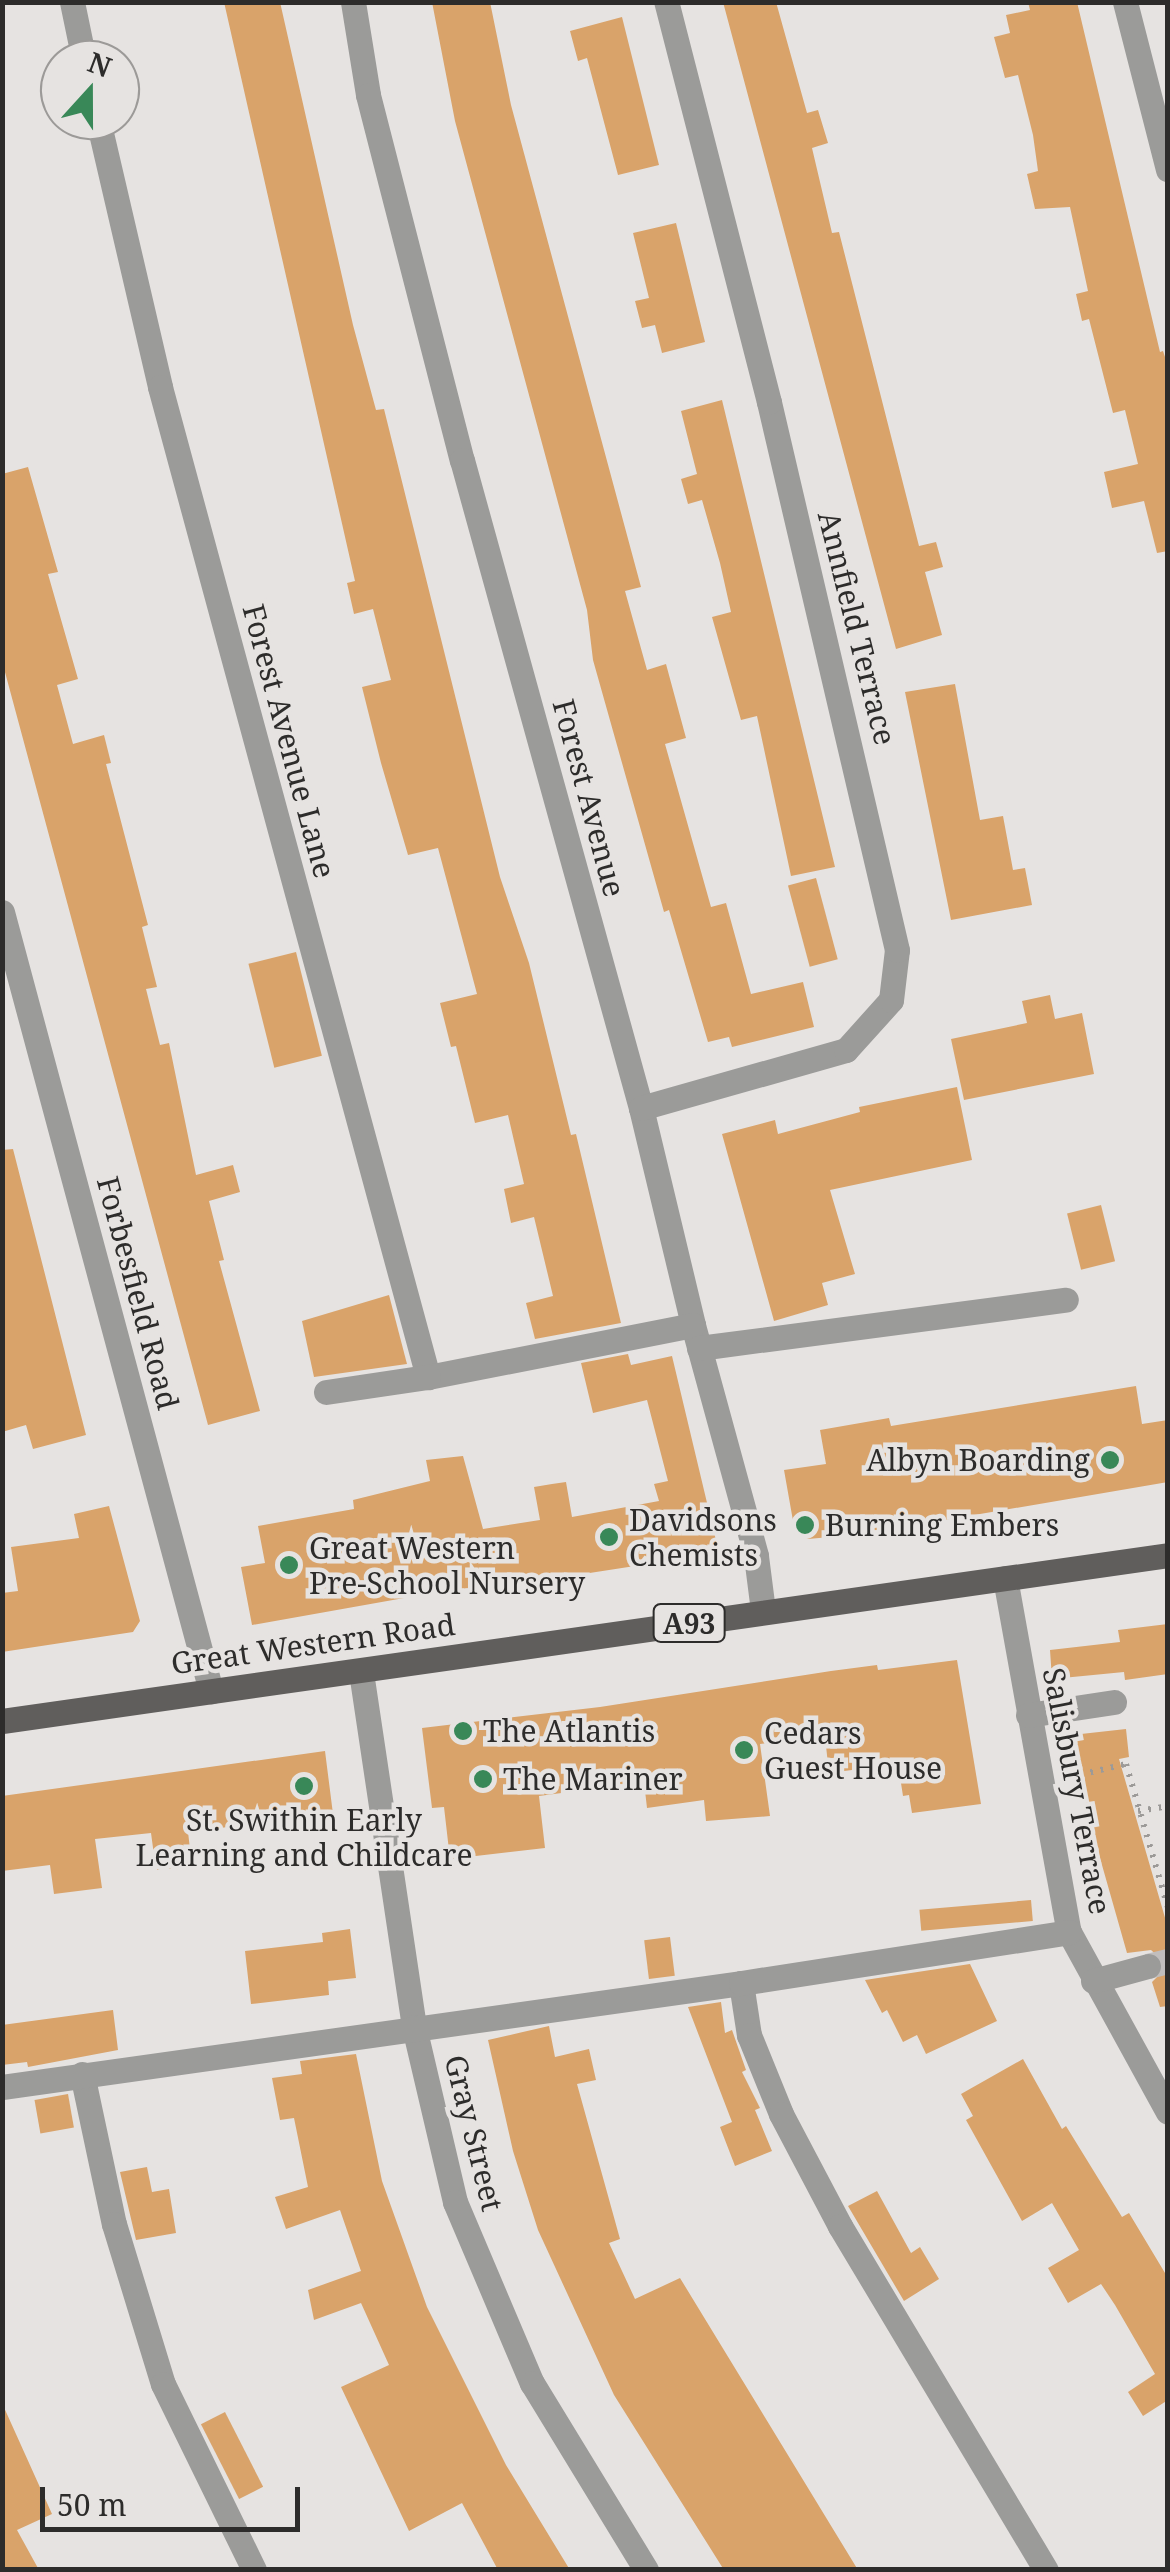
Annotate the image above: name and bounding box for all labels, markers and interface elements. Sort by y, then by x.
north arrow [40,40,140,140]
text: N [83,42,117,86]
street label: Annfield Terrace [811,507,903,749]
street label: Forest Avenue Lane [235,600,343,882]
street label: Forest Avenue [545,695,633,901]
street label: Forbesfield Road [90,1173,186,1413]
place label: Albyn Boarding [866,1442,1090,1478]
marker: Albyn Boarding [1099,1449,1121,1471]
place label: Davidsons Chemists [629,1502,777,1572]
place label: Burning Embers [825,1507,1059,1543]
marker: Burning Embers [794,1514,816,1536]
marker: Davidsons Chemists [598,1526,620,1548]
place label: Great Western Pre-School Nursery [309,1530,585,1600]
marker: Great Western Pre-School Nursery [278,1554,300,1576]
road number: A93 [652,1600,726,1646]
street label: Great Western Road [169,1606,457,1682]
street label: Salisbury Terrace [1035,1665,1119,1917]
place label: The Atlantis [483,1713,655,1749]
place label: Cedars Guest House [764,1715,942,1786]
marker: The Atlantis [452,1720,474,1742]
marker: Cedars Guest House [733,1739,755,1761]
place label: The Mariner [503,1761,683,1797]
marker: The Mariner [472,1768,494,1790]
marker: St. Swithin Early Learning and Childcare [293,1775,315,1797]
place label: St. Swithin Early Learning and Childcare [135,1802,473,1872]
street label: Gray Street [437,2051,511,2215]
scale bar [45,2467,305,2529]
text: 50 m [57,2484,127,2525]

